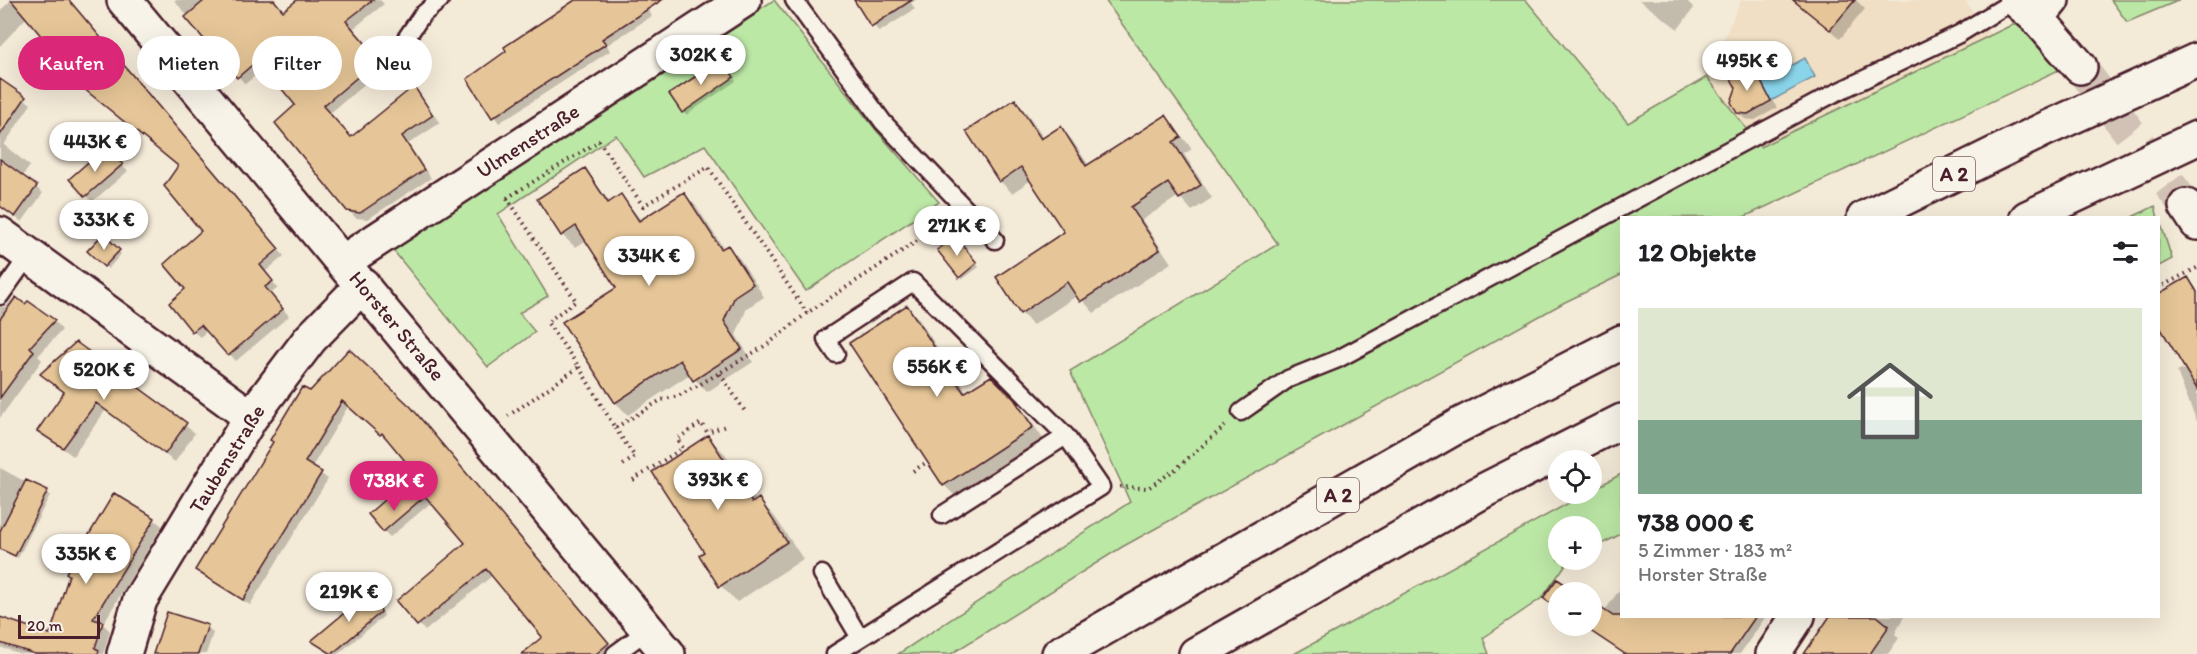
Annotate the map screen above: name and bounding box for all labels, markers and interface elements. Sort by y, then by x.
pin: 302K € [652,35,750,86]
chip: Kaufen [18,36,125,90]
chip: Mieten [137,36,240,90]
chip: Filter [252,36,342,90]
chip: Neu [354,36,432,90]
pin: 495K € [1698,41,1796,92]
text: 302K € [670,42,732,66]
text: 495K € [1716,48,1778,72]
street label: Ulmenstraße [472,98,584,183]
pin: 443K € [46,122,144,173]
text: 443K € [63,129,127,153]
road number: A 2 [1933,157,1975,191]
pin: 333K € [55,200,153,251]
pin: 271K € [908,206,1006,257]
text: 333K € [73,207,135,231]
text: 271K € [928,213,986,237]
pin: 334K € [600,236,698,287]
text: 12 Objekte [1638,236,1756,268]
icon: filters [2109,236,2142,269]
text: 334K € [618,243,680,267]
street label: Horster Straße [344,266,451,386]
pin: 556K € [888,347,986,398]
icon: home [1836,347,1944,455]
pin: 520K € [55,350,153,401]
text: 556K € [907,354,967,378]
text: 520K € [73,357,135,381]
street label: Taubenstraße [183,400,270,518]
map controls [1548,450,1602,636]
button: locate [1548,450,1602,504]
pin: 393K € [669,460,767,511]
pin: 738K € [345,461,443,512]
text: 393K € [688,467,748,491]
text: 738K € [364,468,424,492]
road number: A 2 [1317,478,1359,512]
text: 738 000 € [1638,506,1754,538]
button: + [1548,516,1602,570]
pin: 335K € [37,534,135,585]
text: 5 Zimmer · 183 m² [1638,538,1792,562]
text: 335K € [56,541,117,565]
text: Horster Straße [1638,562,1767,586]
pin: 219K € [300,572,398,623]
text: 219K € [320,579,378,603]
button: − [1548,582,1602,636]
scale bar [18,612,100,640]
text: 20 m [27,616,62,635]

